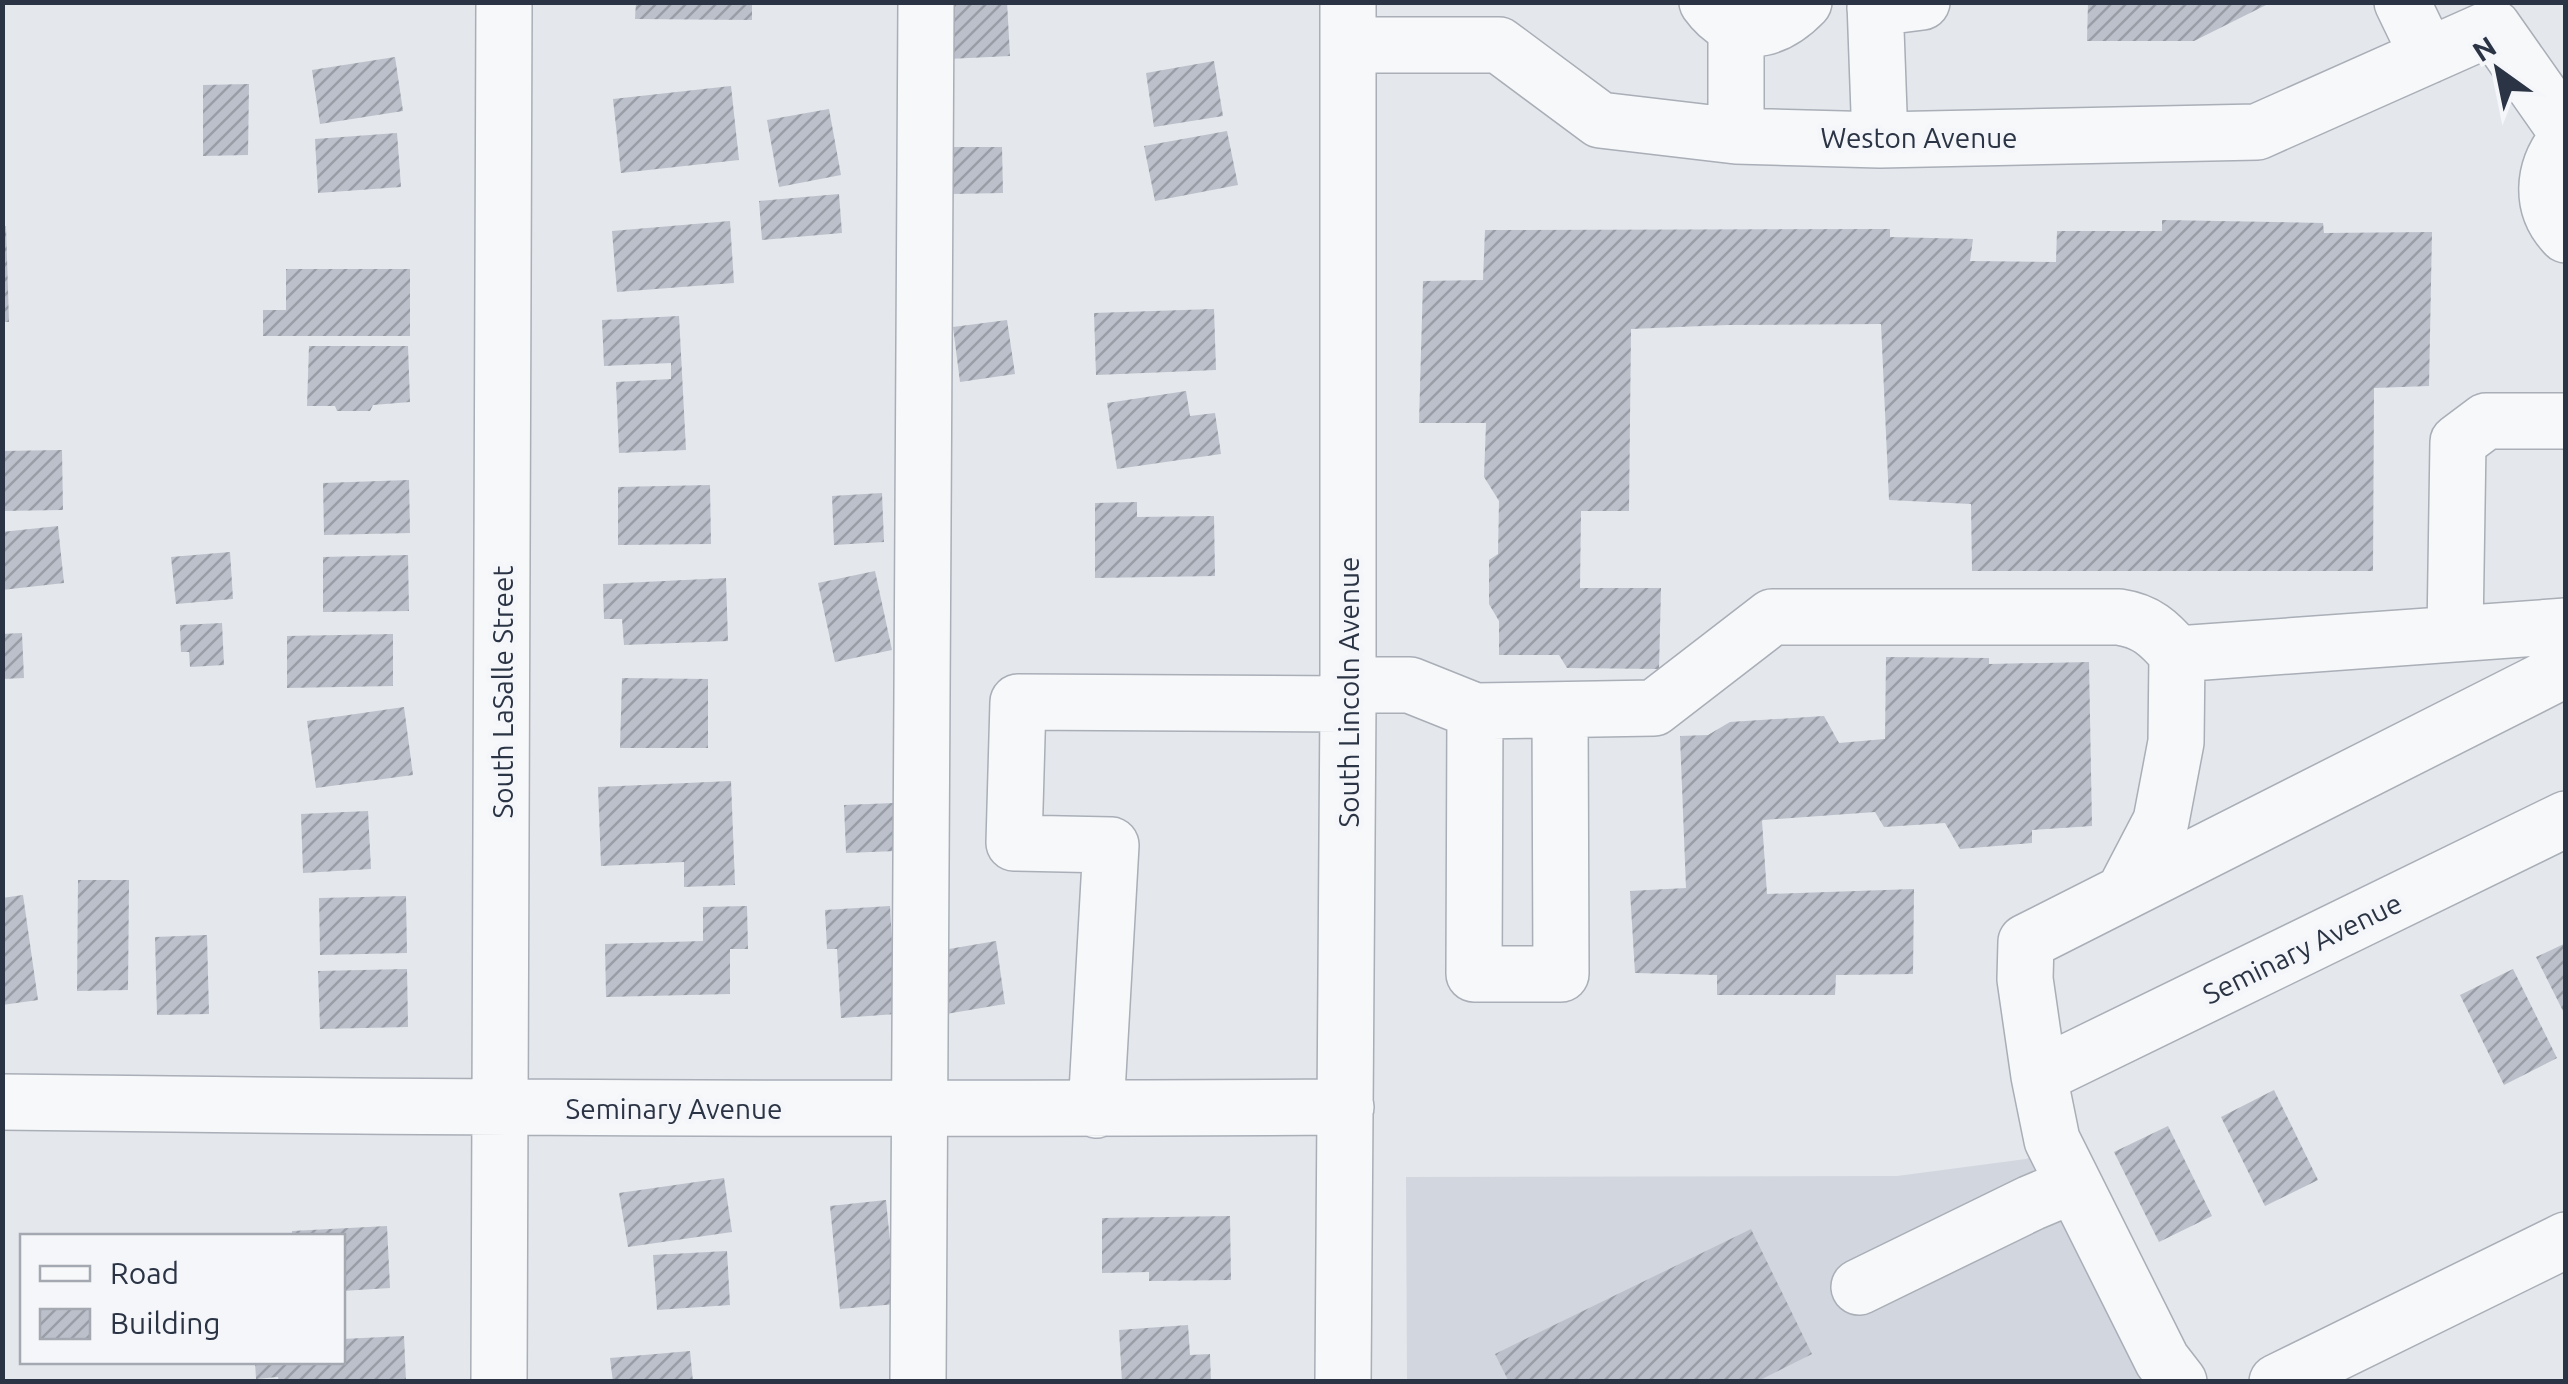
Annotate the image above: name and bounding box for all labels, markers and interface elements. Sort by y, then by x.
north arrow [2448,20,2548,120]
text: N [2467,30,2501,67]
street label: Weston Avenue [1820,122,2018,153]
street label: South Lincoln Avenue [1333,557,1364,827]
street label: South LaSalle Street [487,566,518,818]
street label: Seminary Avenue [2198,887,2406,1009]
street label: Seminary Avenue [566,1093,782,1124]
legend [20,1234,345,1364]
text: Road [110,1256,179,1290]
text: Building [110,1306,221,1340]

